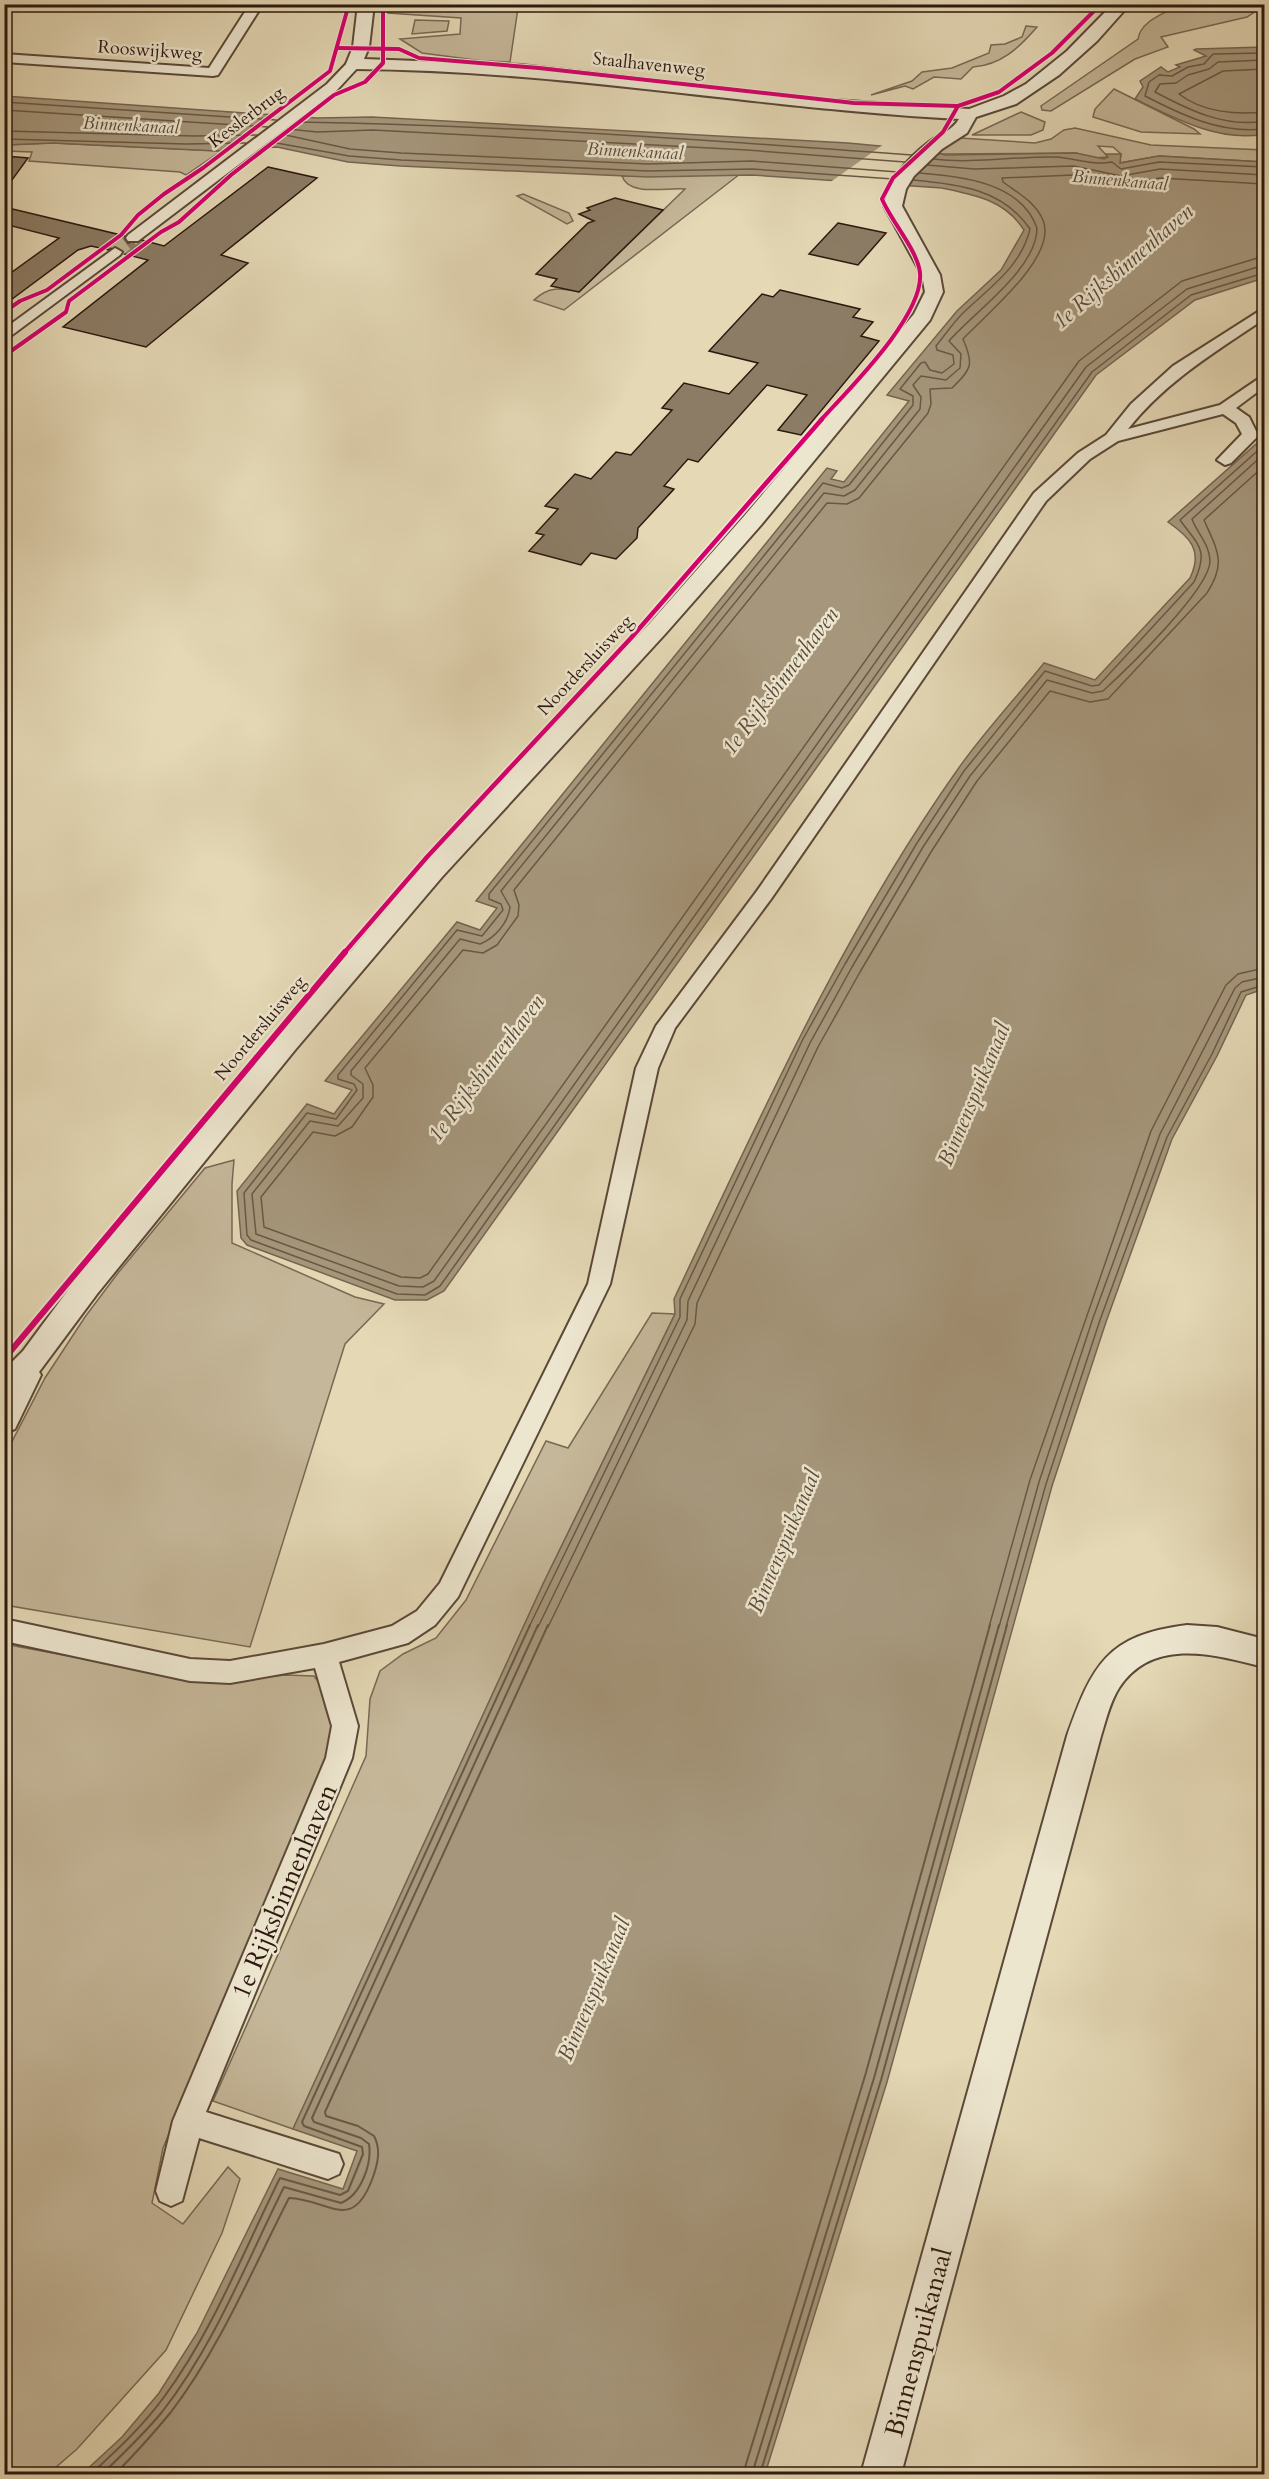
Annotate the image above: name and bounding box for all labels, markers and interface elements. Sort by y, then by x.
street label: Rooswijkweg [97,34,204,67]
street label: Staalhavenweg [592,46,707,83]
street label: Kesslerbrug [203,80,290,154]
water label: Binnenkanaal [82,110,181,141]
water label: Binnenkanaal [586,136,685,167]
water label: Binnenkanaal [1071,164,1170,197]
water label: 1e Rijksbinnenhaven [1046,197,1200,336]
water label: 1e Rijksbinnenhaven [714,601,846,762]
street label: Noordersluisweg [532,609,639,721]
street label: Noordersluisweg [209,970,312,1086]
water label: 1e Rijksbinnenhaven [420,988,552,1149]
water label: Binnenspuikanaal [930,1017,1018,1171]
water label: Binnenspuikanaal [740,1464,828,1618]
street label: 1e Rijksbinnenhaven [223,1778,346,2004]
water label: Binnenspuikanaal [550,1912,638,2066]
street label: Binnenspuikanaal [876,2243,961,2440]

